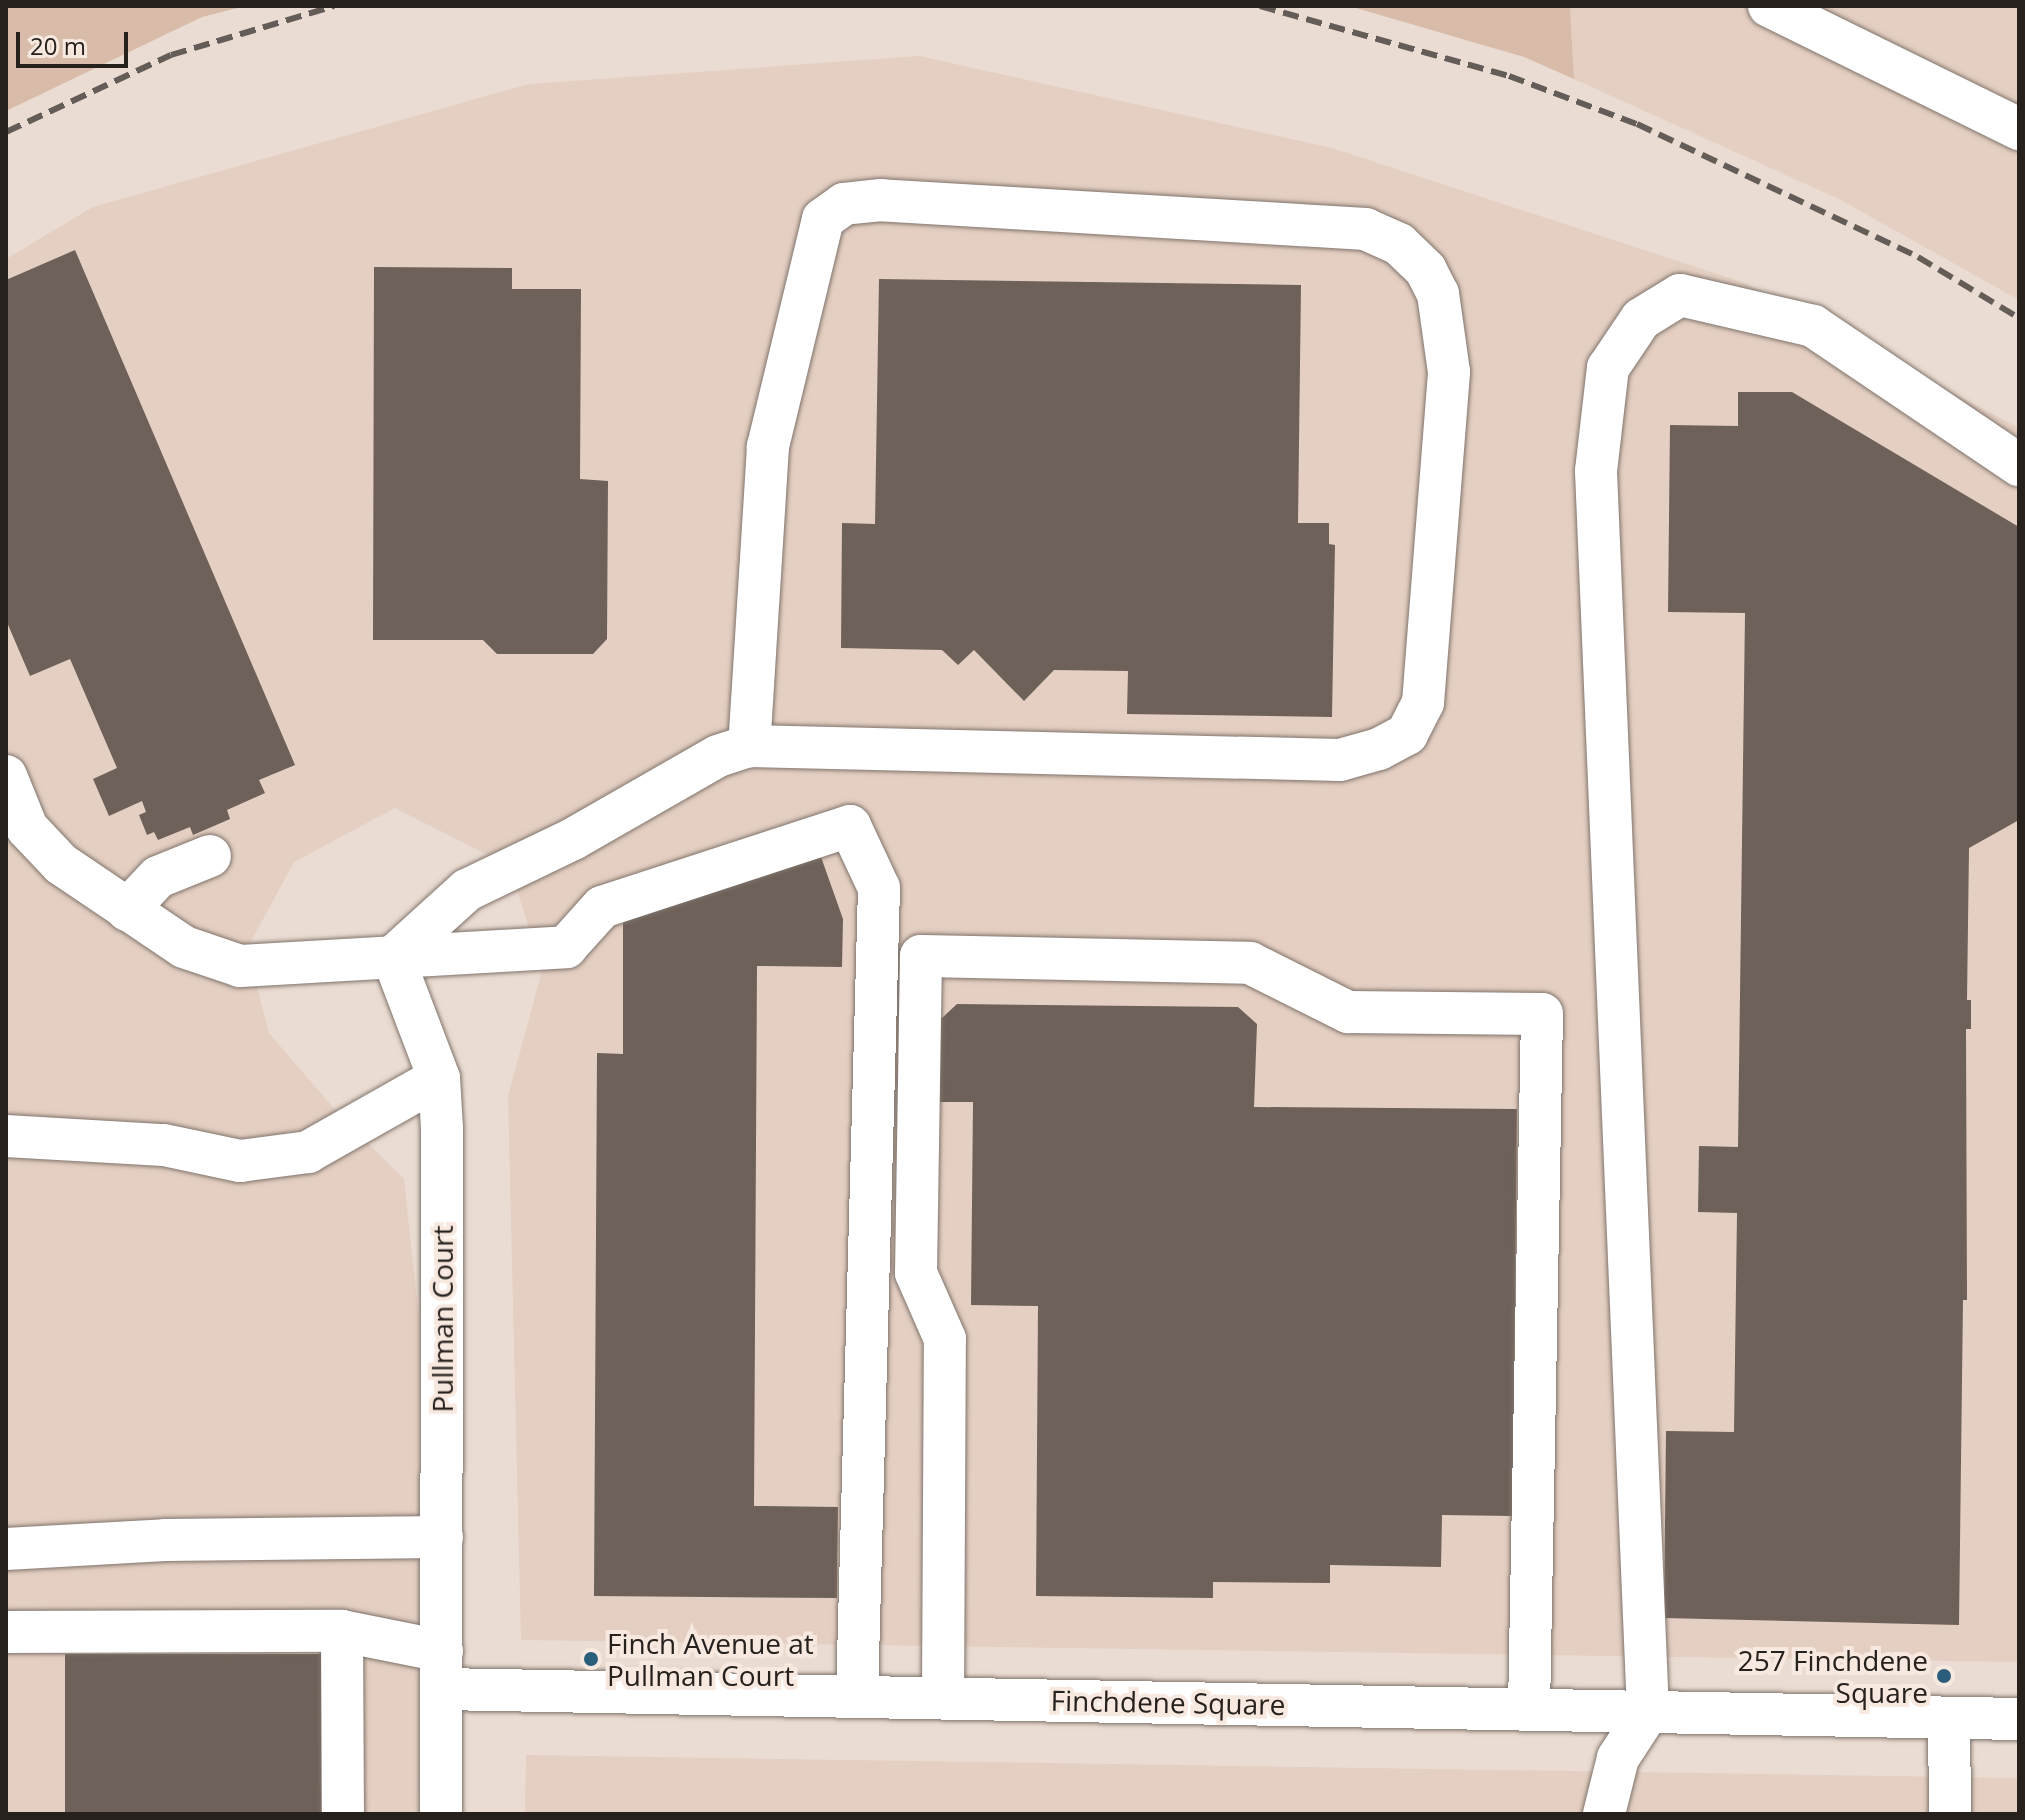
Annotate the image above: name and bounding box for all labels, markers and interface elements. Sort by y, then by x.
scale bar [20,16,132,66]
text: 20 m [30,29,86,62]
street label: Pullman Court [425,1225,459,1413]
place label: Finch Avenue at Pullman Court [607,1626,814,1692]
place label: 257 Finchdene Square [1738,1643,1928,1709]
marker: Finch Avenue at Pullman Court [582,1650,600,1668]
marker: 257 Finchdene Square [1935,1667,1953,1685]
street label: Finchdene Square [1050,1683,1286,1721]

